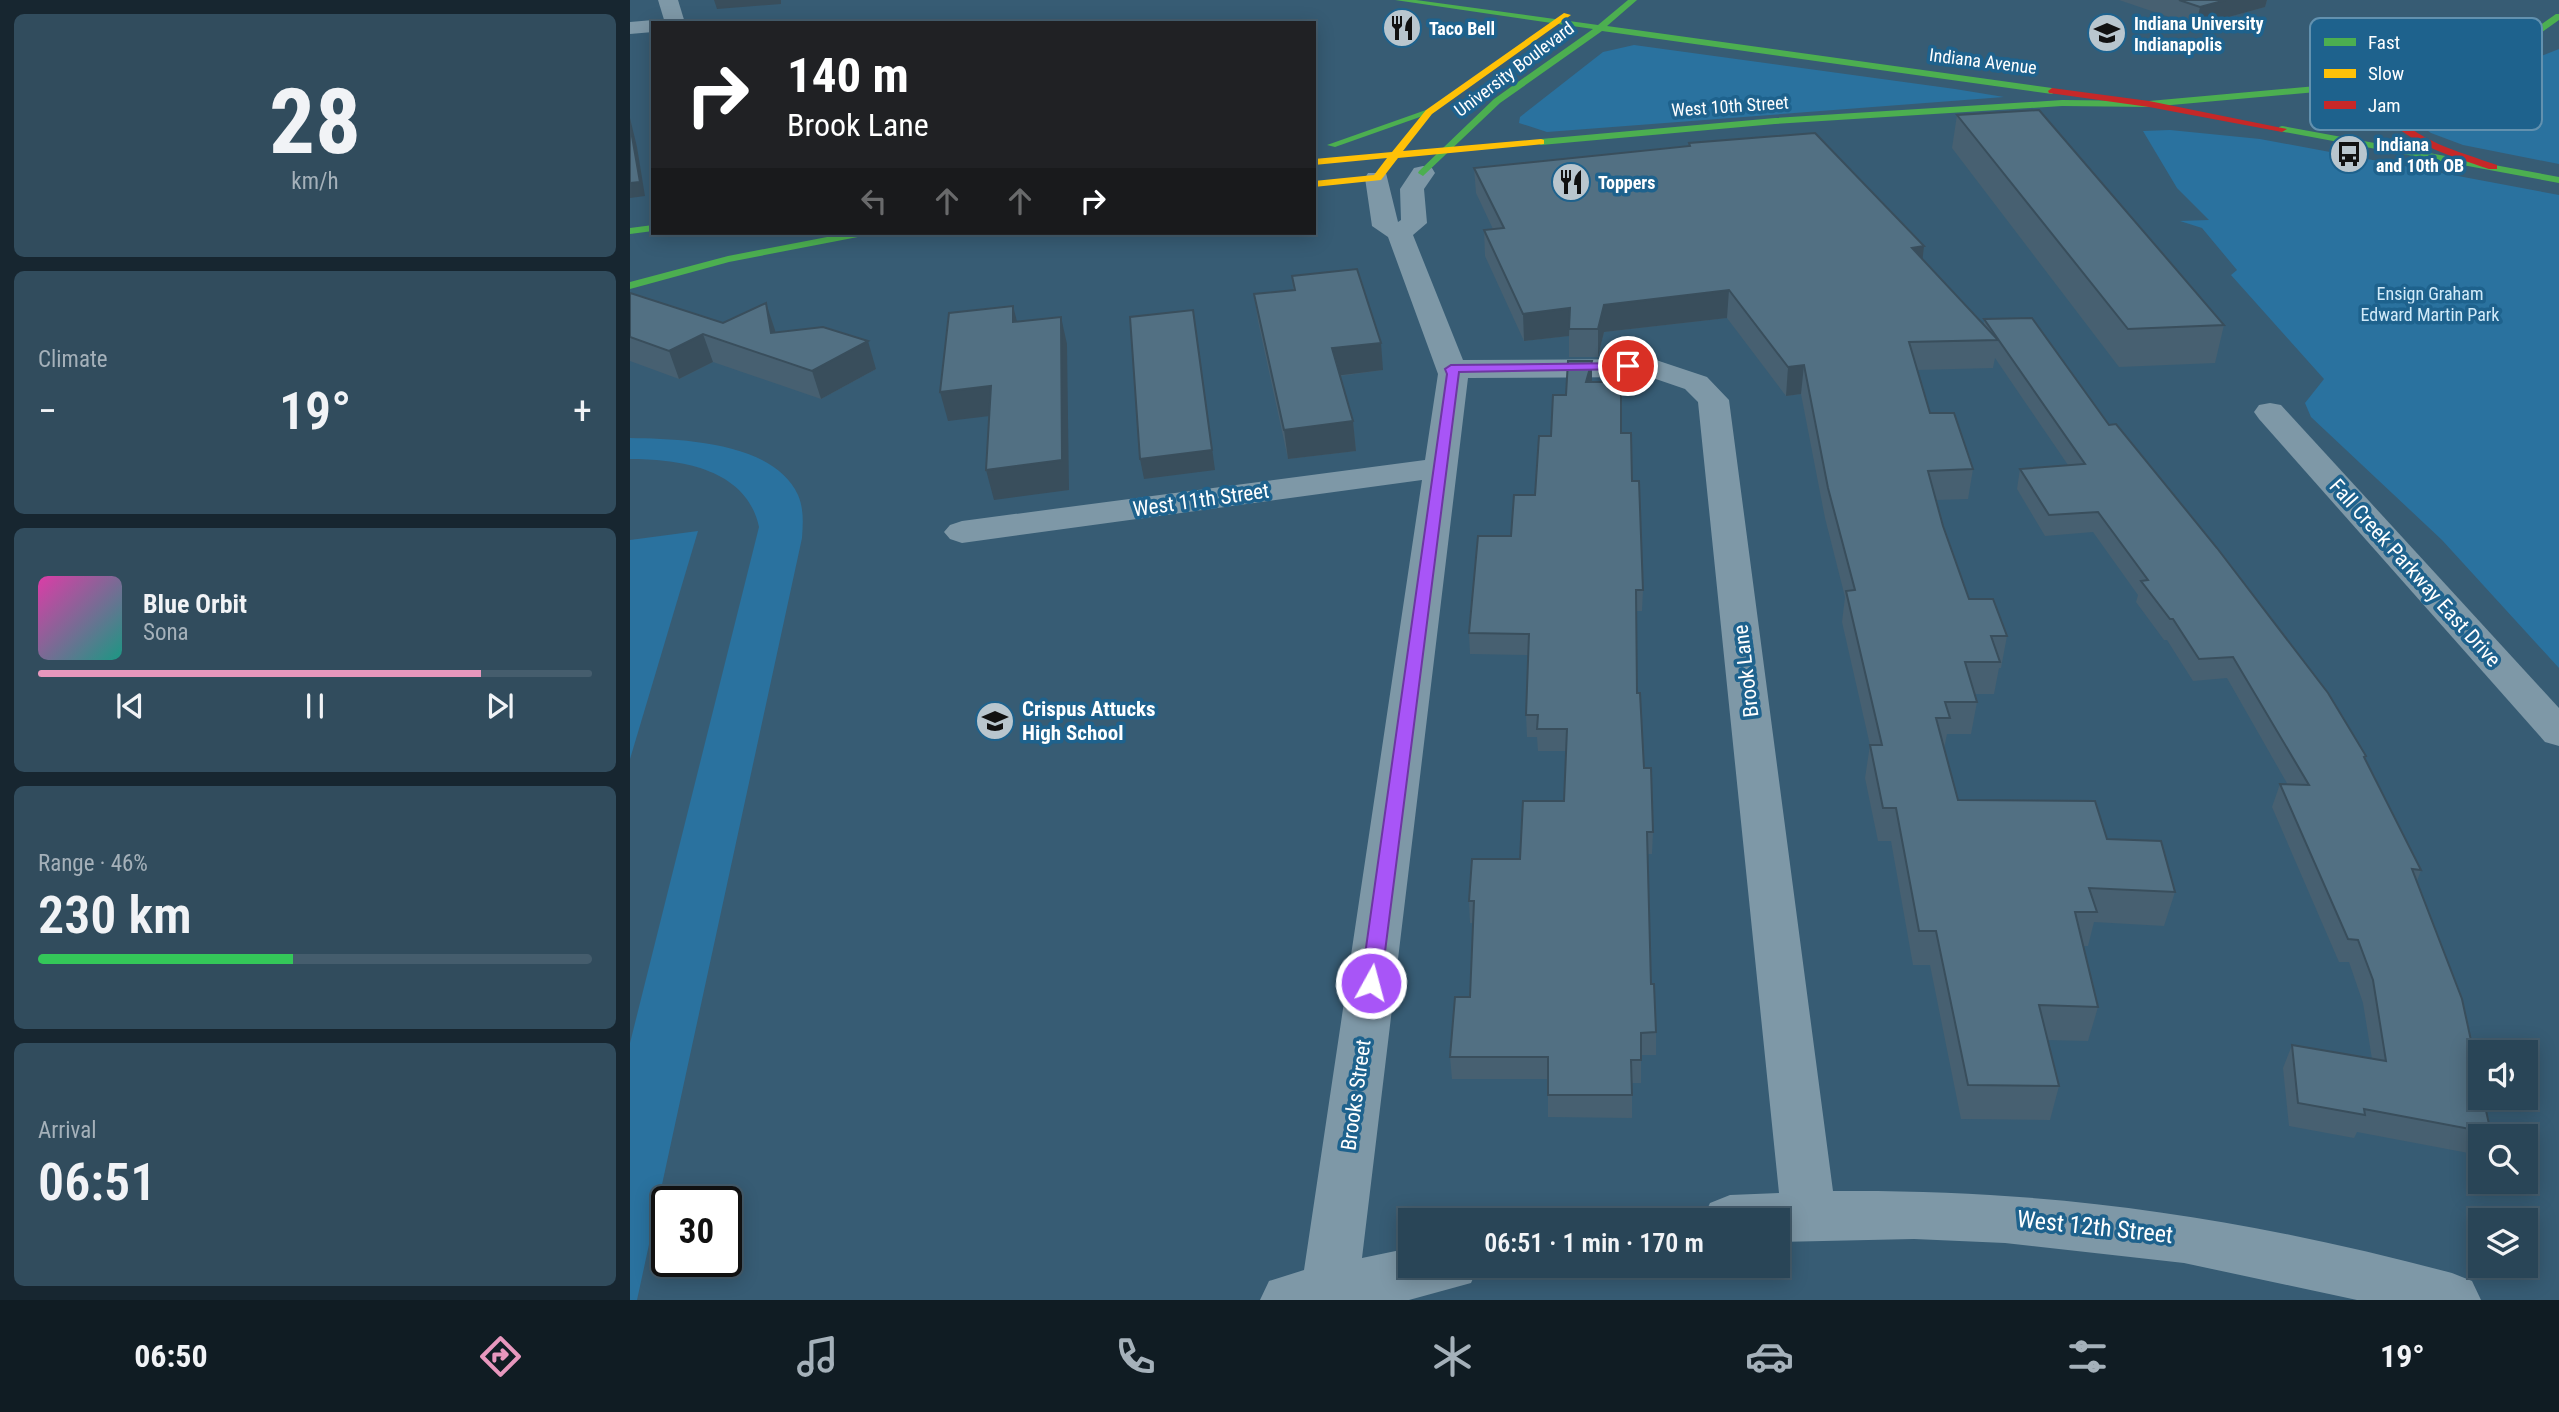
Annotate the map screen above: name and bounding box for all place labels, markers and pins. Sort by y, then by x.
restaurant icon: Taco Bell [1381,7,1423,49]
school or university icon: Indiana University Indianapolis [2086,12,2128,54]
place label: Indiana University Indianapolis [2134,13,2264,55]
place label: Taco Bell [1429,18,1495,39]
bus stop icon: Indiana and 10th OB [2328,133,2370,175]
place label: Indiana and 10th OB [2376,134,2464,176]
restaurant icon: Toppers [1550,161,1592,203]
place label: Toppers [1598,172,1656,193]
pin [1598,336,1658,396]
place label: Crispus Attucks High School [1022,697,1156,745]
school or university icon: Crispus Attucks High School [974,700,1016,742]

